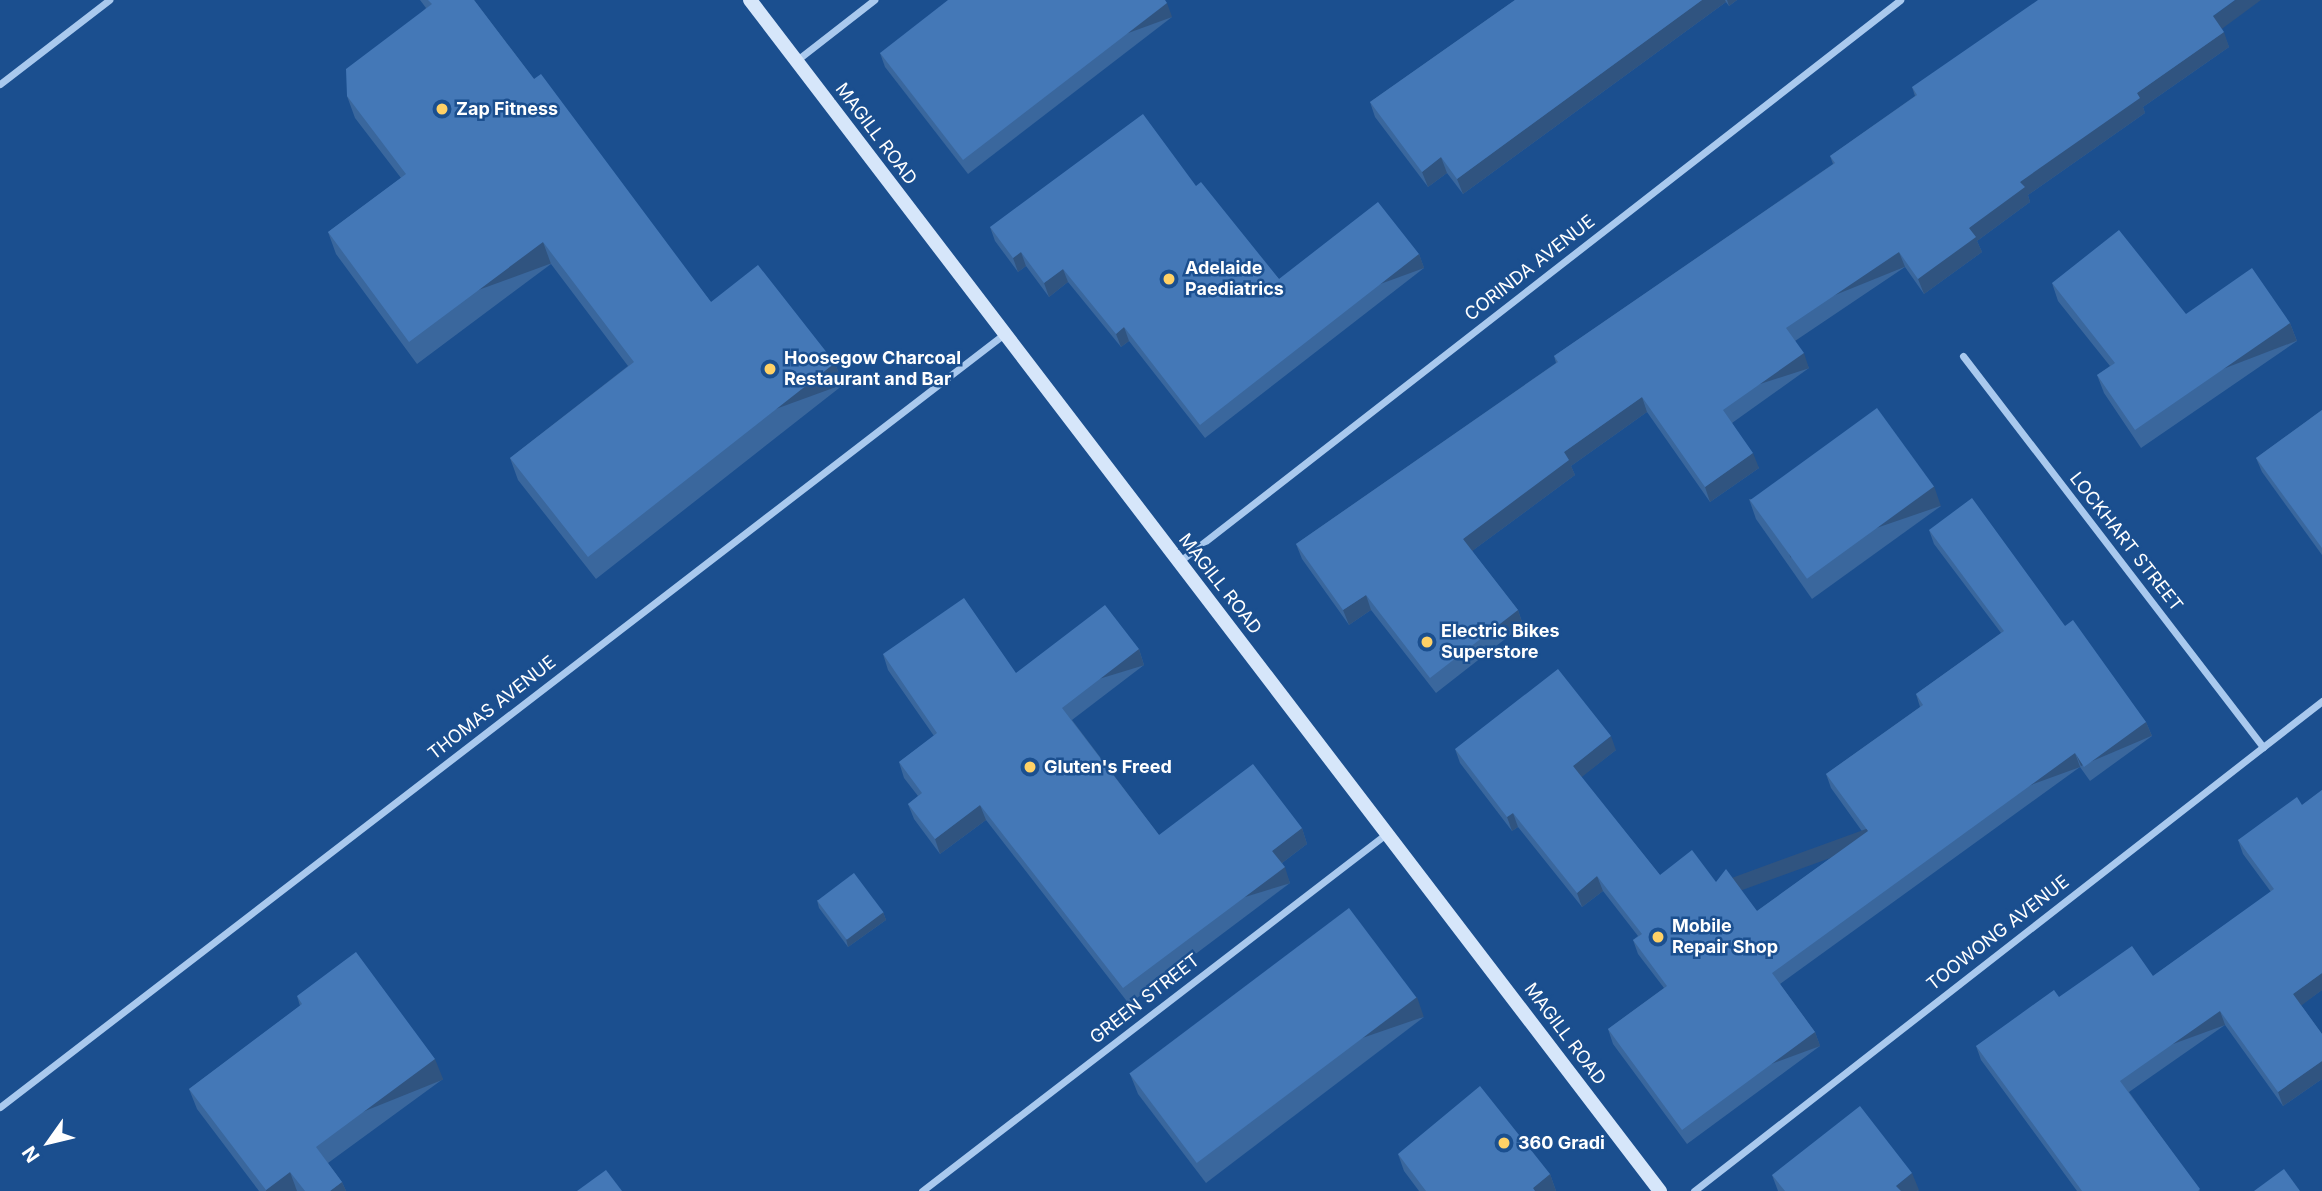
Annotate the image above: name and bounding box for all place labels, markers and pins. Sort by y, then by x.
place label: Zap Fitness [456,98,558,120]
marker: Zap Fitness [434,101,450,117]
place label: Adelaide Paediatrics [1185,258,1284,300]
marker: Adelaide Paediatrics [1159,269,1179,289]
place label: Hoosegow Charcoal Restaurant and Bar [784,348,961,390]
marker: Hoosegow Charcoal Restaurant and Bar [762,361,778,377]
place label: Electric Bikes Superstore [1441,621,1560,664]
marker: Electric Bikes Superstore [1419,634,1435,650]
place label: Gluten's Freed [1044,756,1172,778]
marker: Gluten's Freed [1022,759,1038,775]
place label: Mobile Repair Shop [1672,916,1778,958]
marker: Mobile Repair Shop [1650,929,1666,945]
place label: 360 Gradi [1518,1132,1605,1154]
marker: 360 Gradi [1496,1135,1512,1151]

